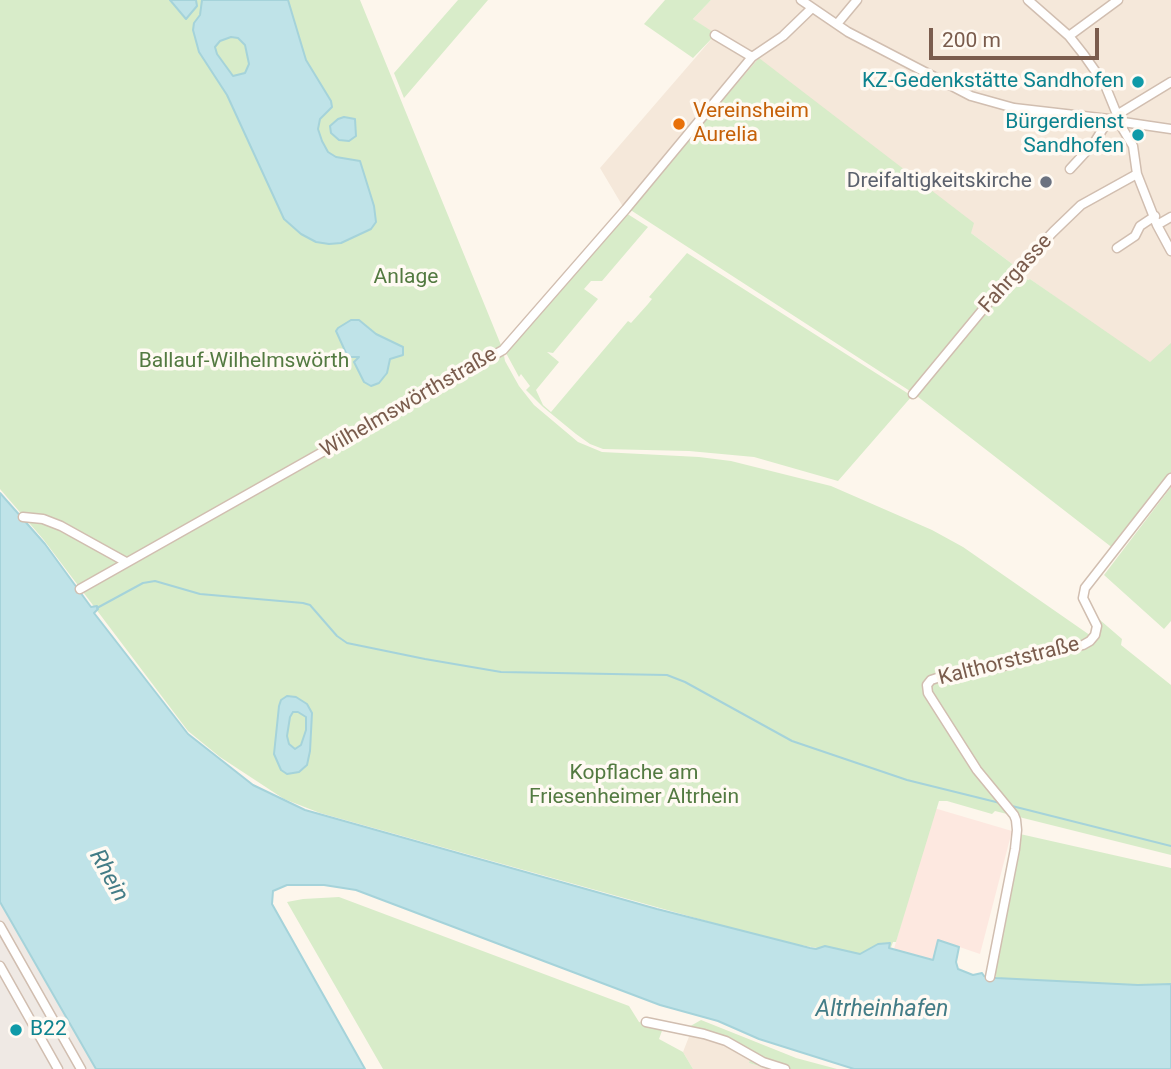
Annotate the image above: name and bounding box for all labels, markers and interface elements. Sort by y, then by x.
scale bar [933,14,1103,58]
text: 200 m [942,28,1001,52]
place label: KZ-Gedenkstätte Sandhofen [862,69,1124,95]
marker: KZ-Gedenkstätte Sandhofen [1130,74,1146,90]
place label: Vereinsheim Aurelia [693,99,809,149]
place label: Bürgerdienst Sandhofen [1005,110,1124,160]
marker: Vereinsheim Aurelia [671,116,687,132]
marker: Bürgerdienst Sandhofen [1130,127,1146,143]
place label: Dreifaltigkeitskirche [847,169,1032,195]
marker: Dreifaltigkeitskirche [1038,174,1054,190]
street label: Fahrgasse [974,229,1058,319]
park label: Anlage [374,265,438,291]
street label: Wilhelmswörthstraße [316,342,502,464]
park label: Ballauf-Wilhelmswörth [139,349,349,375]
street label: Kalthorststraße [936,632,1082,692]
park label: Kopflache am Friesenheimer Altrhein [529,761,739,811]
water label: Rhein [82,845,134,907]
water label: Altrheinhafen [816,996,948,1024]
place label: B22 [30,1017,67,1043]
marker: B22 [8,1022,24,1038]

